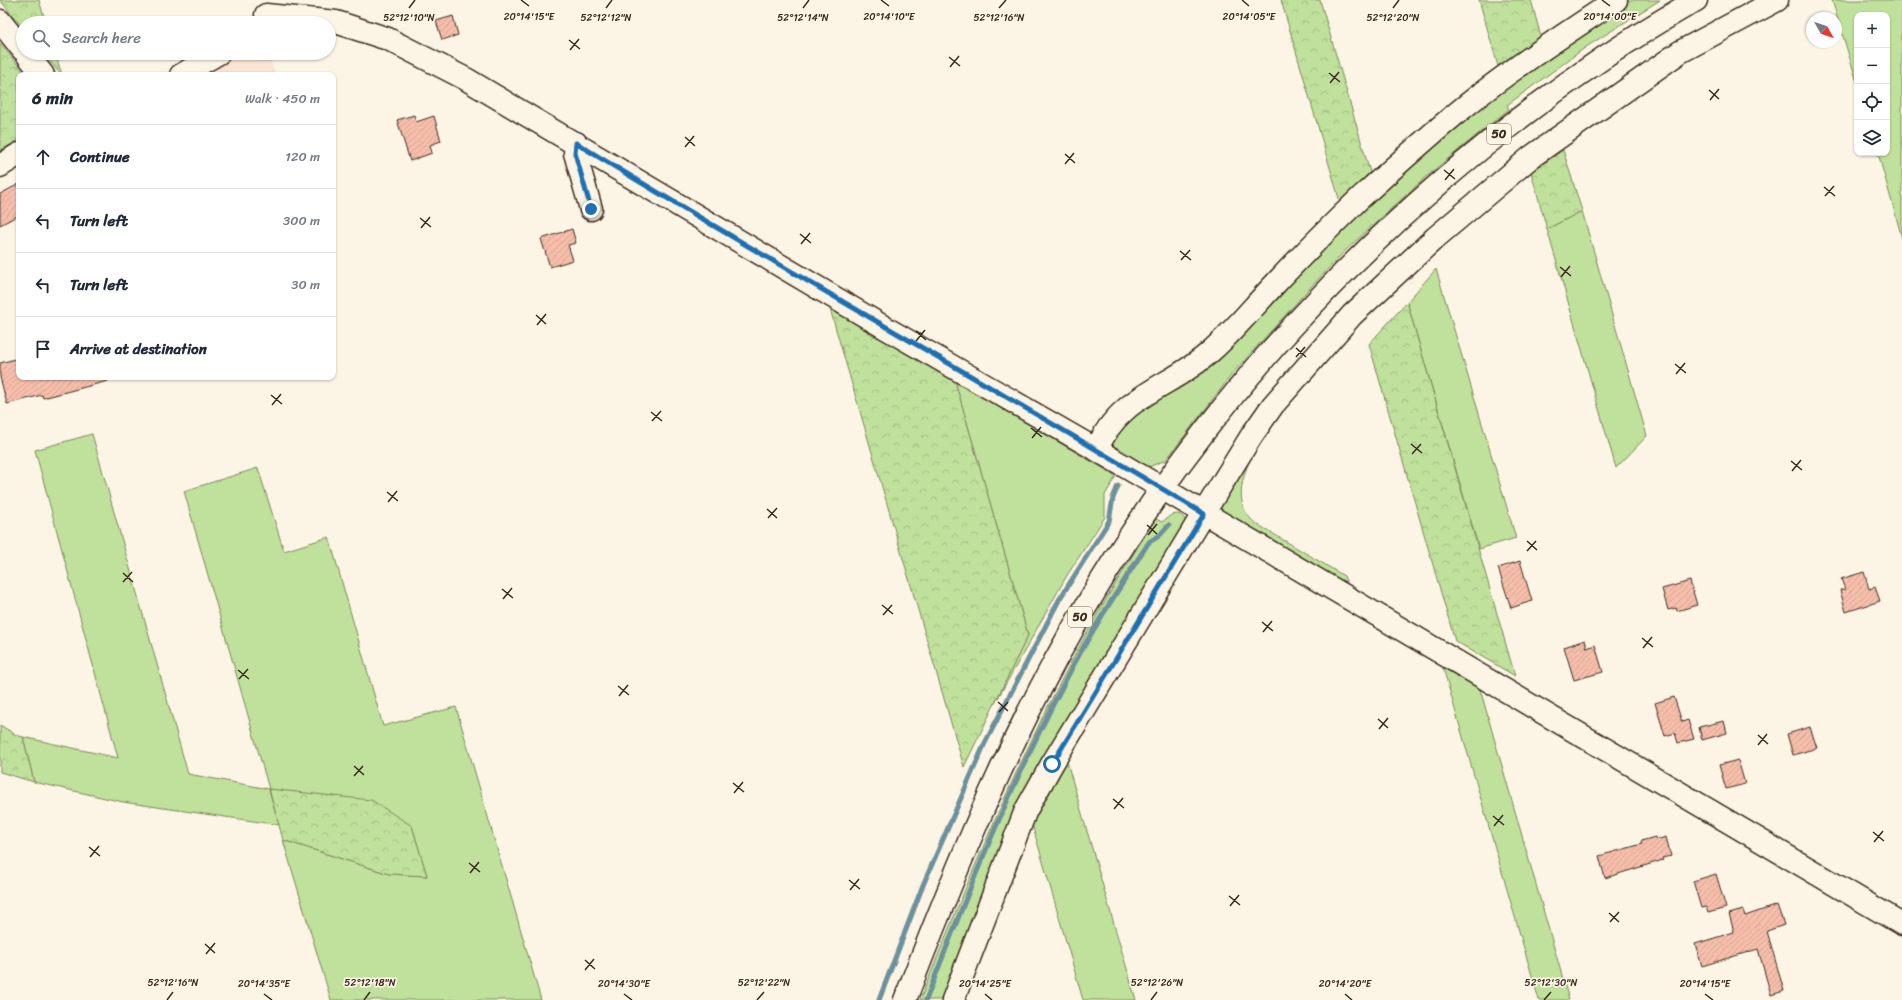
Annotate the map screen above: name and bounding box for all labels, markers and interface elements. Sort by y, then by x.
text: 20°14'15"E [504,8,556,26]
text: 20°14'10"E [864,8,916,26]
text: 20°14'05"E [1223,8,1277,26]
text: 20°14'00"E [1584,8,1638,26]
text: 52°12'10"N [383,9,435,27]
text: 52°12'12"N [580,9,632,27]
text: 52°12'14"N [777,9,829,27]
text: 52°12'16"N [974,9,1025,27]
text: 52°12'20"N [1366,9,1420,27]
north arrow [1806,12,1842,48]
map controls [1854,12,1890,156]
button: + [1854,12,1890,48]
search box [16,16,336,60]
text: Search here [62,25,141,51]
icon: search [30,27,52,49]
button: − [1854,48,1890,84]
text: 6 min [32,83,73,113]
button: locate [1854,84,1890,120]
text: Walk · 450 m [245,87,320,110]
button: layers [1854,120,1890,156]
road number: 50 [1487,124,1511,144]
text: Continue [70,144,130,170]
text: 120 m [285,145,320,168]
icon: ahead [32,146,54,168]
route end [582,200,600,218]
text: Turn left [70,208,128,234]
text: 300 m [283,209,320,232]
icon: left [32,210,54,232]
text: Turn left [70,272,128,298]
text: 30 m [291,273,320,296]
icon: left [32,274,54,296]
text: Arrive at destination [70,336,207,362]
icon: arrive [32,338,54,360]
road number: 50 [1068,607,1092,627]
route start [1043,755,1061,773]
text: 52°12'16"N [148,974,199,992]
text: 52°12'18"N [344,974,396,992]
text: 52°12'22"N [738,974,790,992]
text: 52°12'26"N [1131,974,1183,992]
text: 52°12'30"N [1525,974,1577,992]
text: 20°14'35"E [238,975,291,993]
text: 20°14'30"E [598,975,652,993]
text: 20°14'25"E [959,975,1013,993]
text: 20°14'20"E [1319,975,1373,993]
text: 20°14'15"E [1680,975,1732,993]

